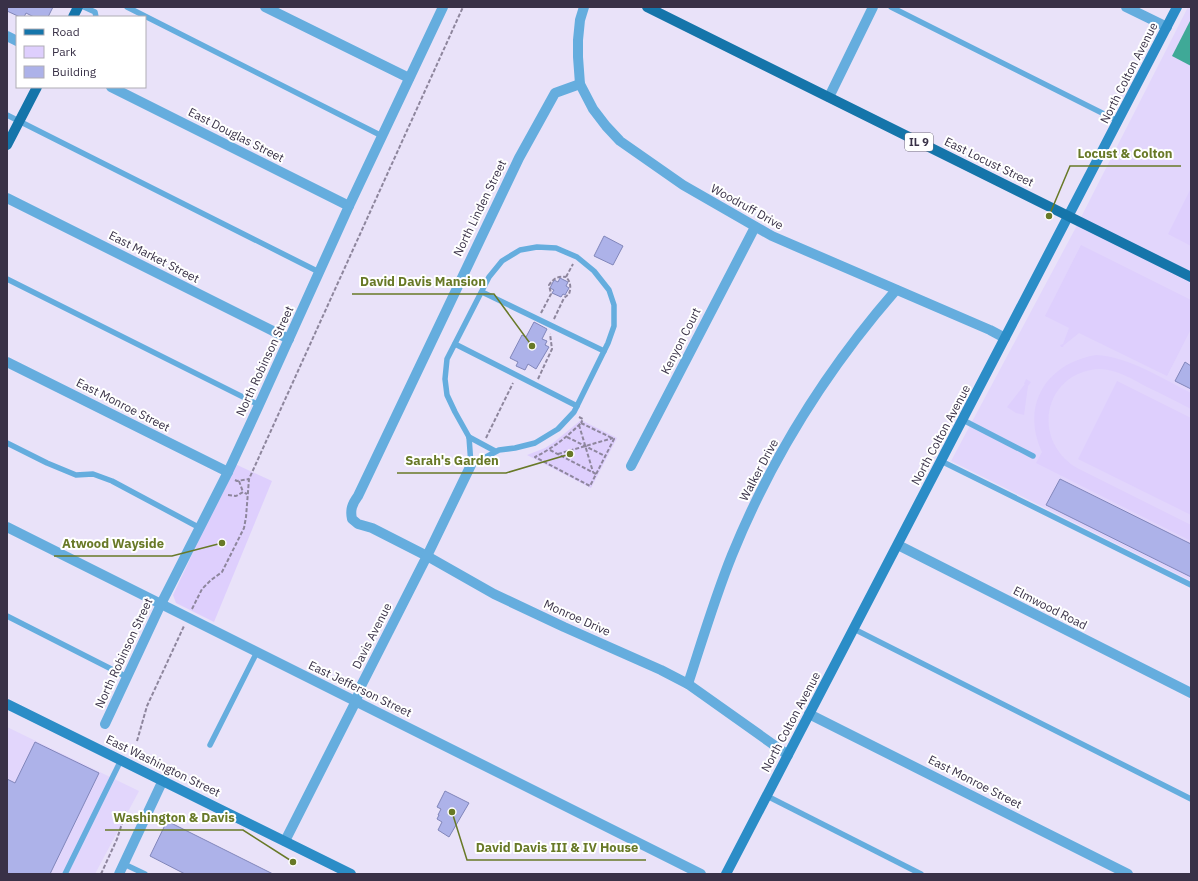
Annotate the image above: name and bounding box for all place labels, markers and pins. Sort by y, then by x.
callout: Locust & Colton [1070,141,1181,166]
callout: David Davis Mansion [352,269,494,294]
callout: Sarah's Garden [397,448,506,473]
callout: Atwood Wayside [54,531,172,556]
callout: Washington & Davis [105,805,243,830]
callout: David Davis III & IV House [467,835,646,860]

